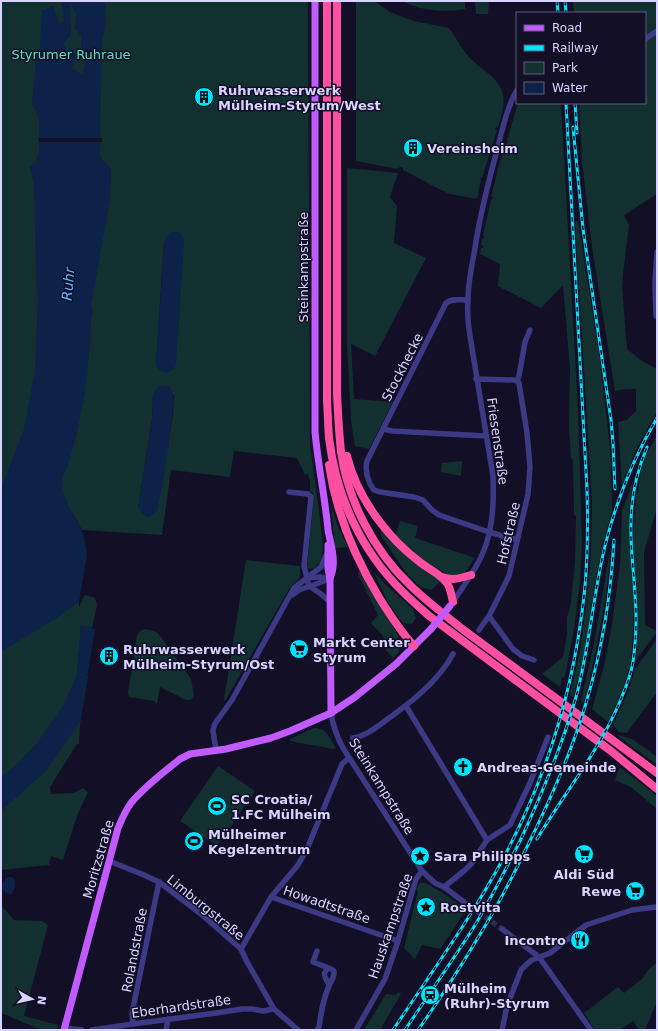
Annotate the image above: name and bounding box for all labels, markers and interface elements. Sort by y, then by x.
legend [516,12,646,104]
text: Road [552,21,582,35]
text: Railway [552,41,598,55]
park label: Styrumer Ruhraue [11,47,131,62]
text: Park [552,61,578,75]
text: Water [552,81,588,95]
place label: Ruhrwasserwerk Mülheim-Styrum/West [218,83,381,113]
building icon: Ruhrwasserwerk Mülheim-Styrum/West [193,86,215,108]
building icon: Vereinsheim [402,137,424,159]
place label: Vereinsheim [427,141,518,156]
street label: Steinkampstraße [296,212,311,322]
water label: Ruhr [59,266,78,301]
street label: Stockhecke [379,331,426,404]
street label: Friesenstraße [484,397,511,486]
street label: Hofstraße [494,500,523,566]
place label: Markt Center Styrum [313,635,410,665]
supermarket icon: Markt Center Styrum [288,638,310,660]
place label: Ruhrwasserwerk Mülheim-Styrum/Ost [123,642,274,672]
building icon: Ruhrwasserwerk Mülheim-Styrum/Ost [98,645,120,667]
street label: Steinkampstraße [346,735,417,837]
church icon: Andreas-Gemeinde [452,756,474,778]
place label: Andreas-Gemeinde [477,760,617,775]
place label: SC Croatia/ 1.FC Mülheim [231,792,331,822]
sports icon: SC Croatia/ 1.FC Mülheim [206,795,228,817]
street label: Moritzstraße [80,818,117,900]
place label: Mülheimer Kegelzentrum [208,827,310,857]
sports icon: Mülheimer Kegelzentrum [183,830,205,852]
supermarket icon: Aldi Süd [573,843,595,865]
place icon: Sara Philipps [409,845,431,867]
place label: Sara Philipps [434,849,531,864]
place label: Aldi Süd [554,867,614,882]
street label: Limburgstraße [164,872,247,943]
street label: Hauskampstraße [365,872,416,981]
supermarket icon: Rewe [624,880,646,902]
street label: Howadtstraße [281,883,372,926]
place label: Rewe [581,884,621,899]
place icon: Rostvita [415,896,437,918]
place label: Rostvita [440,900,501,915]
street label: Rolandstraße [119,907,150,994]
restaurant icon: Incontro [569,929,591,951]
place label: Incontro [504,933,566,948]
north arrow [12,979,52,1019]
place label: Mülheim (Ruhr)-Styrum [444,981,549,1011]
station icon: Mülheim (Ruhr)-Styrum [419,984,441,1006]
street label: Eberhardstraße [130,992,232,1021]
text: N [34,995,48,1006]

